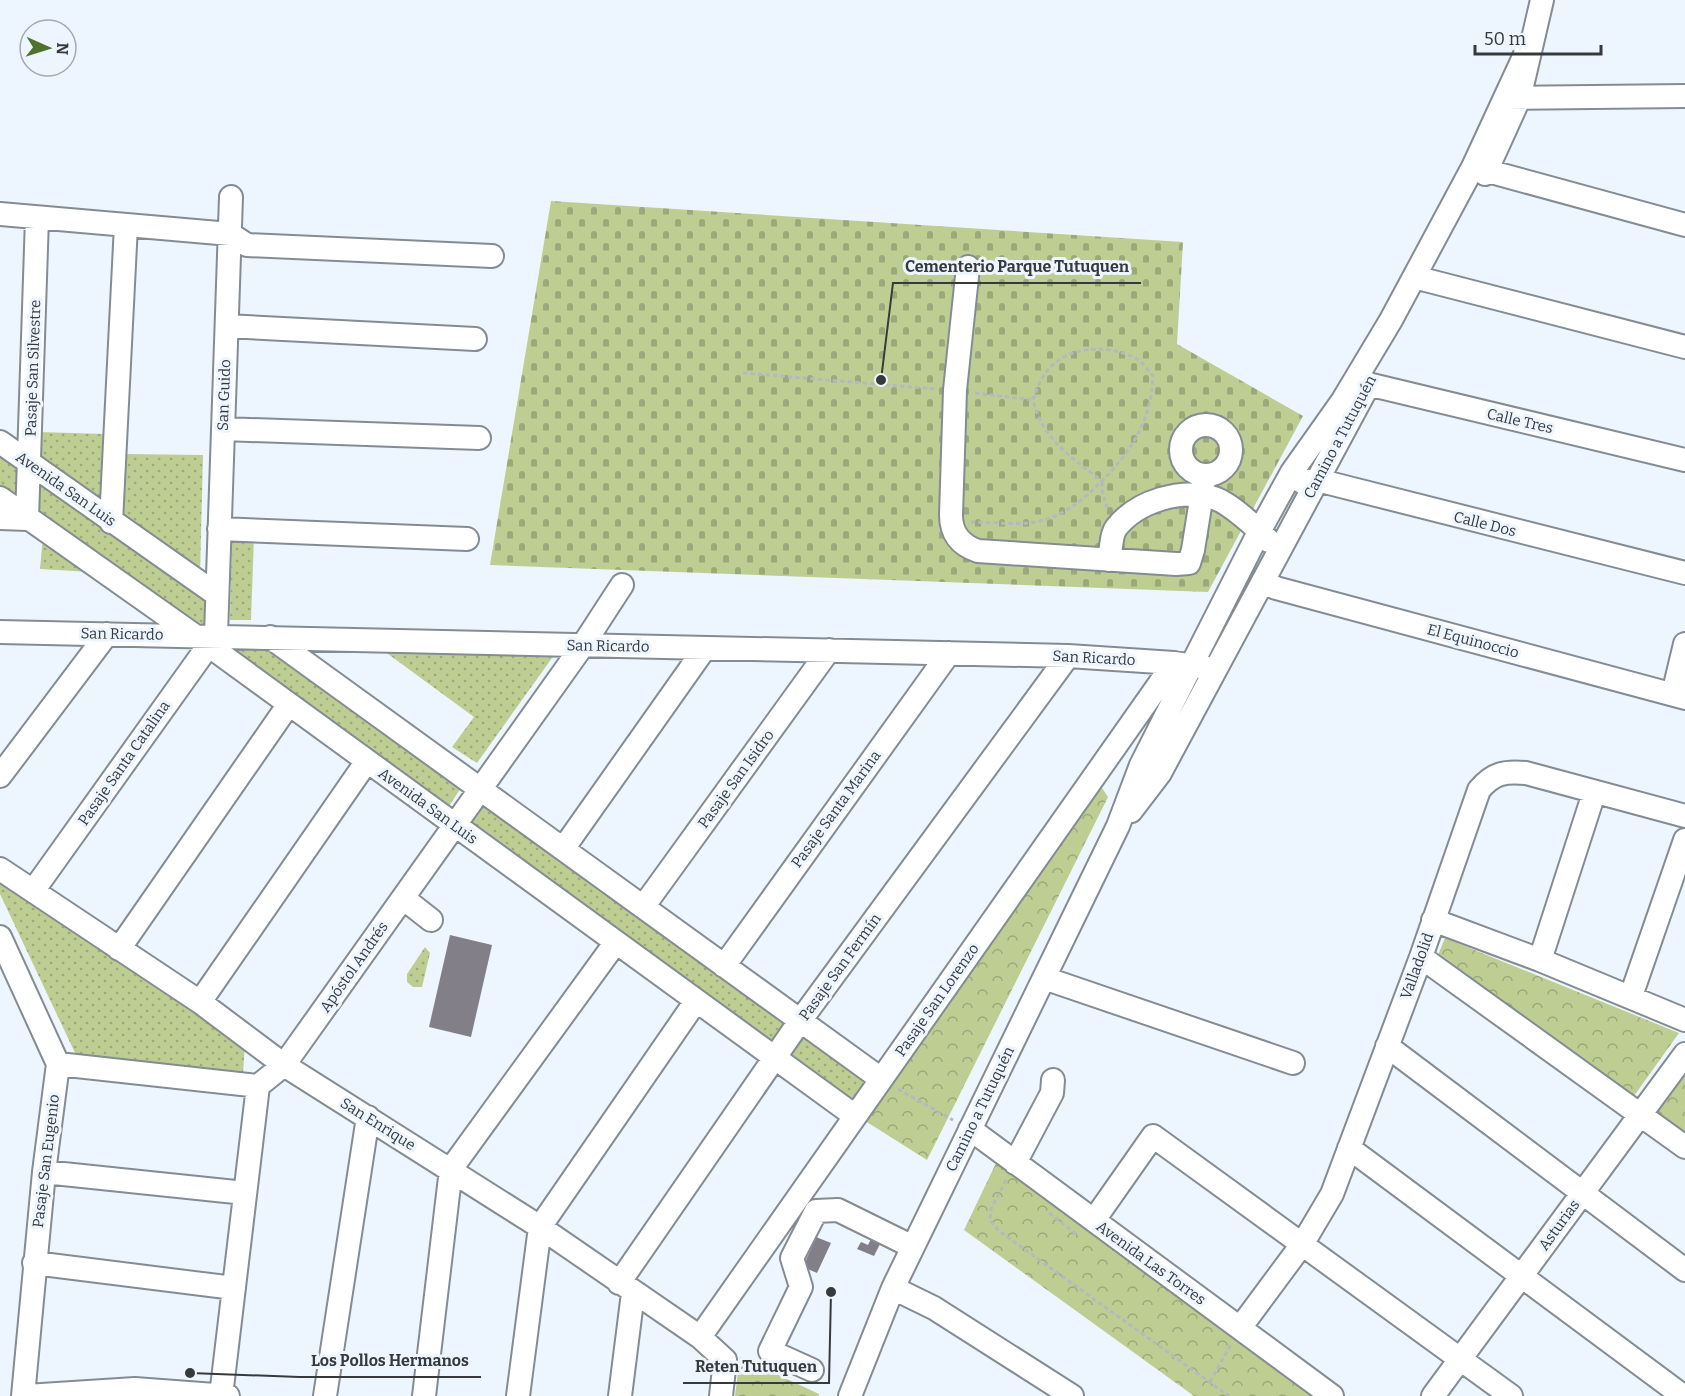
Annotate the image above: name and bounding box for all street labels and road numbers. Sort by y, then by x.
street label: Pasaje San Silvestre [22,299,44,437]
street label: San Guido [214,359,234,431]
street label: Camino a Tutuquén [1300,372,1380,502]
street label: Calle Tres [1485,405,1555,437]
street label: Avenida San Luis [13,448,119,530]
street label: Calle Dos [1452,508,1518,540]
street label: El Equinoccio [1425,620,1521,662]
street label: San Ricardo [80,624,164,644]
street label: San Ricardo [566,636,650,656]
street label: San Ricardo [1052,647,1136,669]
street label: Pasaje Santa Catalina [74,697,174,829]
street label: Pasaje San Isidro [694,726,778,832]
street label: Pasaje Santa Marina [788,747,884,871]
street label: Avenida San Luis [375,764,481,848]
street label: Pasaje San Fermín [795,910,885,1024]
street label: Apóstol Andrés [316,918,392,1016]
street label: Valladolid [1397,930,1437,1002]
street label: Pasaje San Lorenzo [891,940,983,1060]
street label: Camino a Tutuquén [942,1043,1018,1174]
street label: Pasaje San Eugenio [29,1093,63,1229]
street label: San Enrique [337,1094,419,1154]
street label: Asturias [1535,1196,1583,1254]
street label: Avenida Las Torres [1093,1217,1209,1309]

